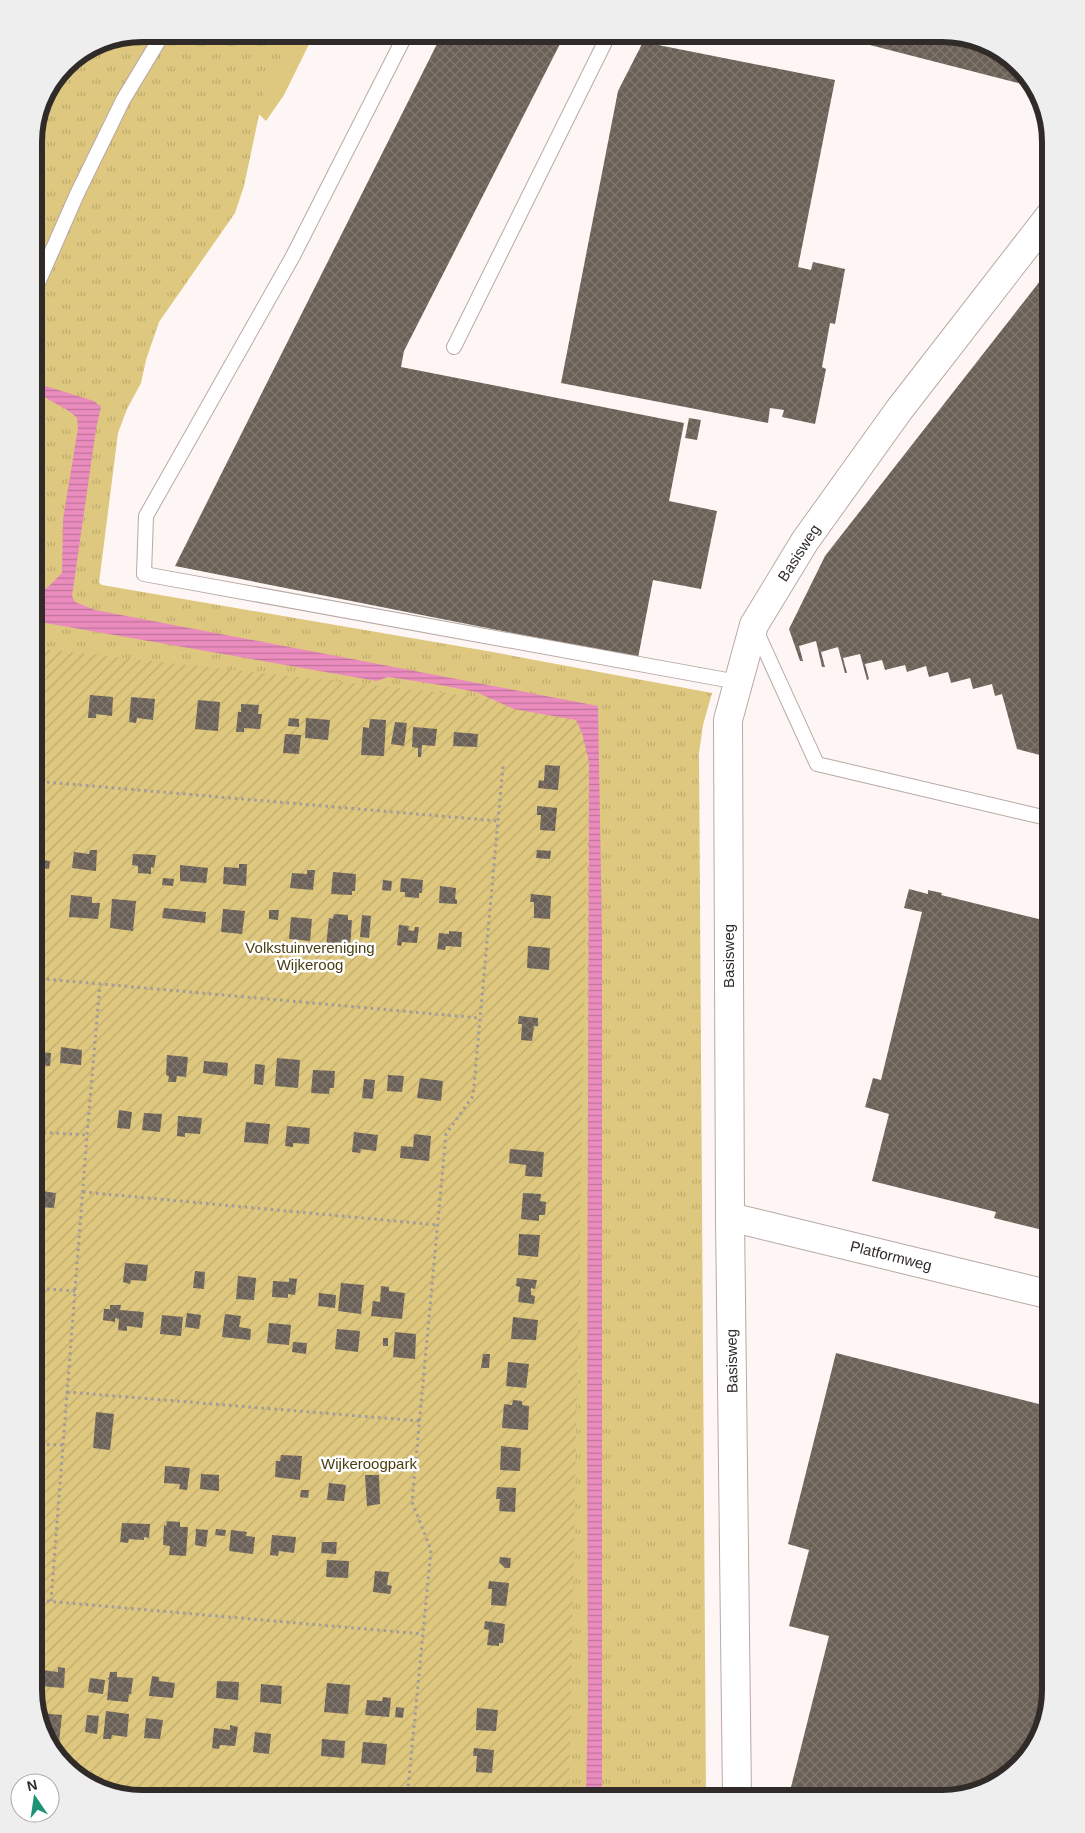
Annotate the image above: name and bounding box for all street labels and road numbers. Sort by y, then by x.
street label: Basisweg [774,521,823,584]
street label: Basisweg [720,924,737,988]
street label: Platformweg [849,1237,934,1274]
street label: Basisweg [722,1329,741,1393]

